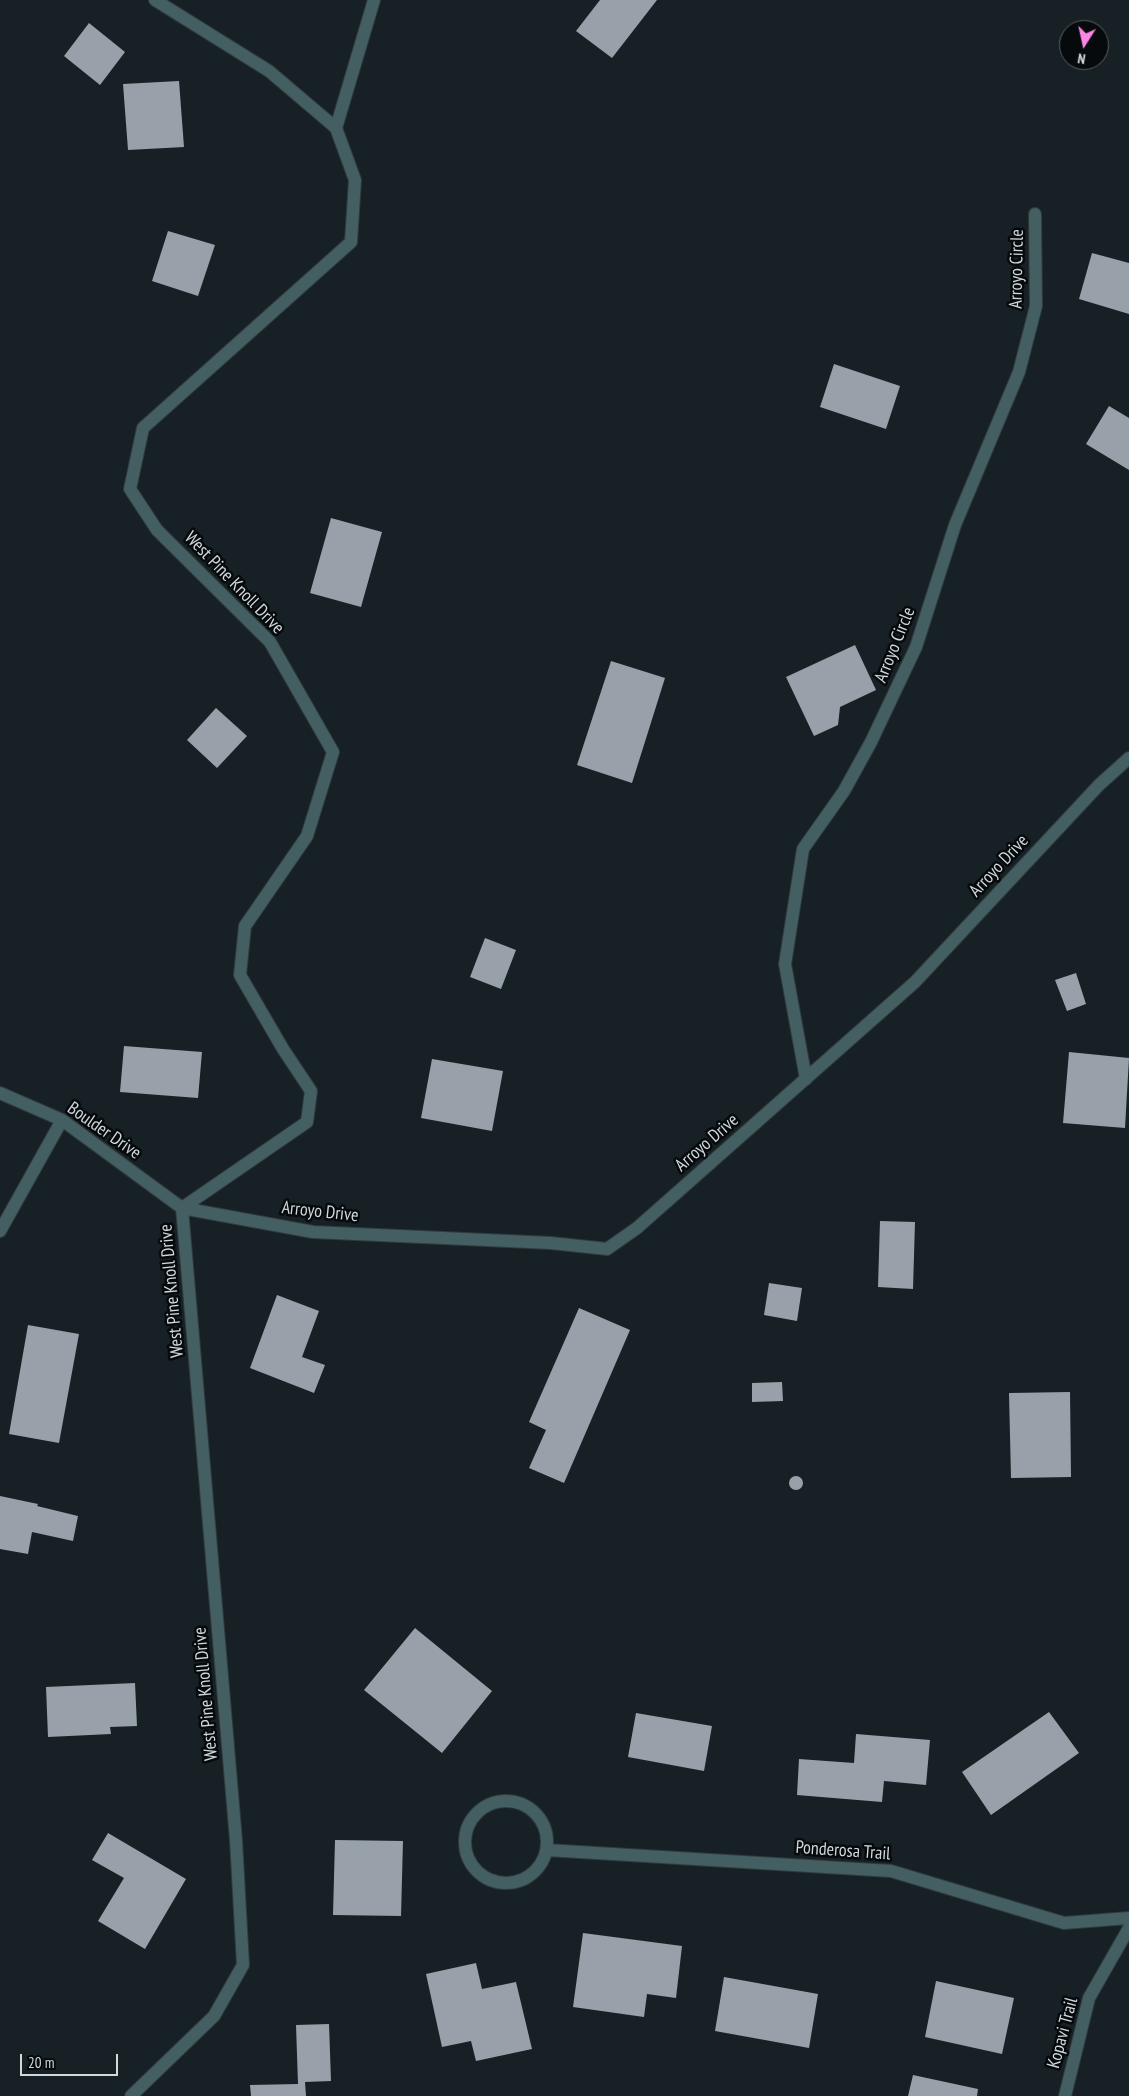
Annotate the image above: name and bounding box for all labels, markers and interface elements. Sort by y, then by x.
north arrow [1059,20,1109,70]
text: N [1076,49,1087,68]
street label: Arroyo Circle [1006,229,1028,309]
street label: West Pine Knoll Drive [180,527,288,639]
street label: Arroyo Circle [870,604,920,686]
street label: Arroyo Drive [965,830,1033,902]
street label: Boulder Drive [63,1098,145,1164]
street label: Arroyo Drive [671,1110,743,1176]
street label: Arroyo Drive [281,1197,359,1227]
street label: West Pine Knoll Drive [155,1223,189,1359]
street label: West Pine Knoll Drive [189,1626,223,1762]
street label: Ponderosa Trail [795,1837,891,1865]
street label: Kopavi Trail [1043,1995,1083,2071]
scale bar [22,2044,120,2076]
text: 20 m [28,2053,54,2072]

